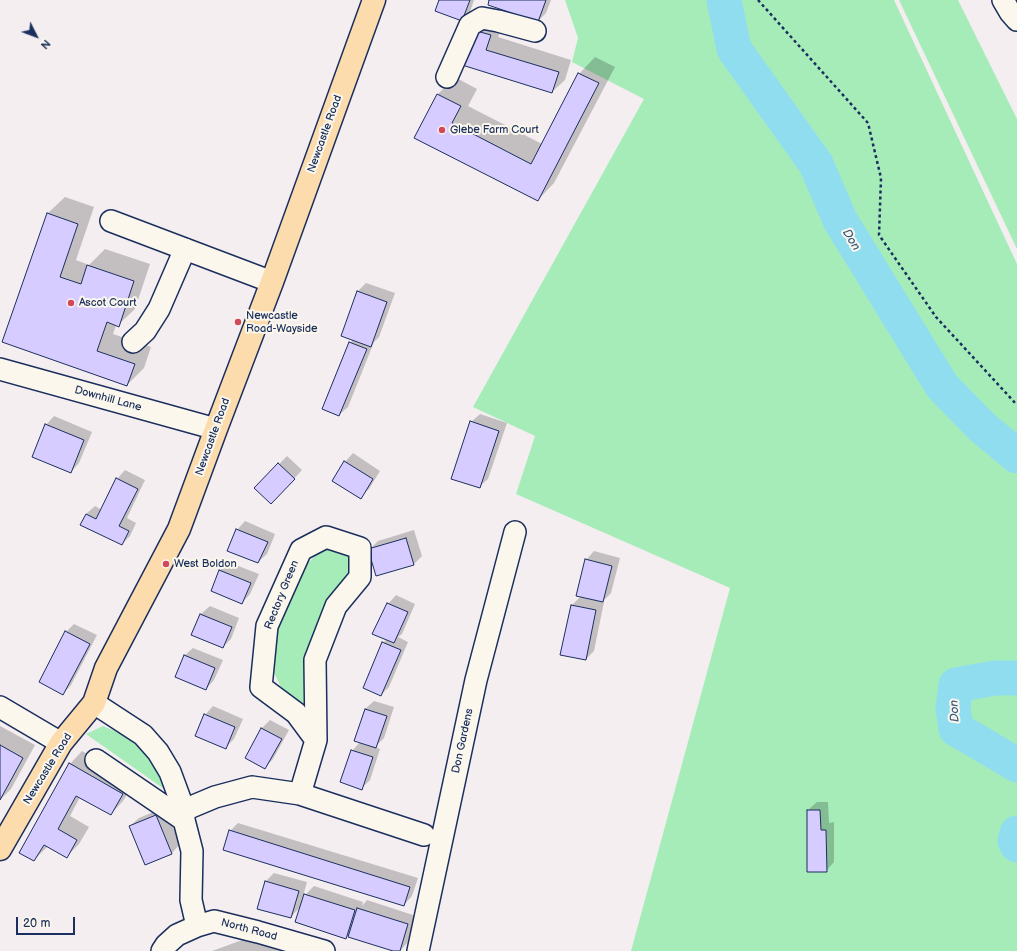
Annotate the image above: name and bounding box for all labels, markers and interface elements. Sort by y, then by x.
north arrow [16,16,56,56]
text: N [38,37,53,52]
street label: Newcastle Road [305,93,345,175]
place label: Glebe Farm Court [450,123,539,137]
marker: Glebe Farm Court [437,125,447,135]
water label: Don [839,227,863,253]
place label: Ascot Court [79,296,137,310]
marker: Ascot Court [66,298,76,308]
place label: Newcastle Road-Wayside [246,309,318,335]
marker: Newcastle Road-Wayside [233,317,243,327]
street label: Downhill Lane [73,384,143,414]
street label: Newcastle Road [193,396,233,478]
place label: West Boldon [174,557,237,571]
marker: West Boldon [161,559,171,569]
street label: Rectory Green [262,559,302,631]
water label: Don [947,699,963,723]
street label: Don Gardens [450,707,476,775]
street label: Newcastle Road [21,731,75,807]
scale bar [18,909,77,935]
text: 20 m [23,916,50,931]
street label: North Road [219,916,279,944]

